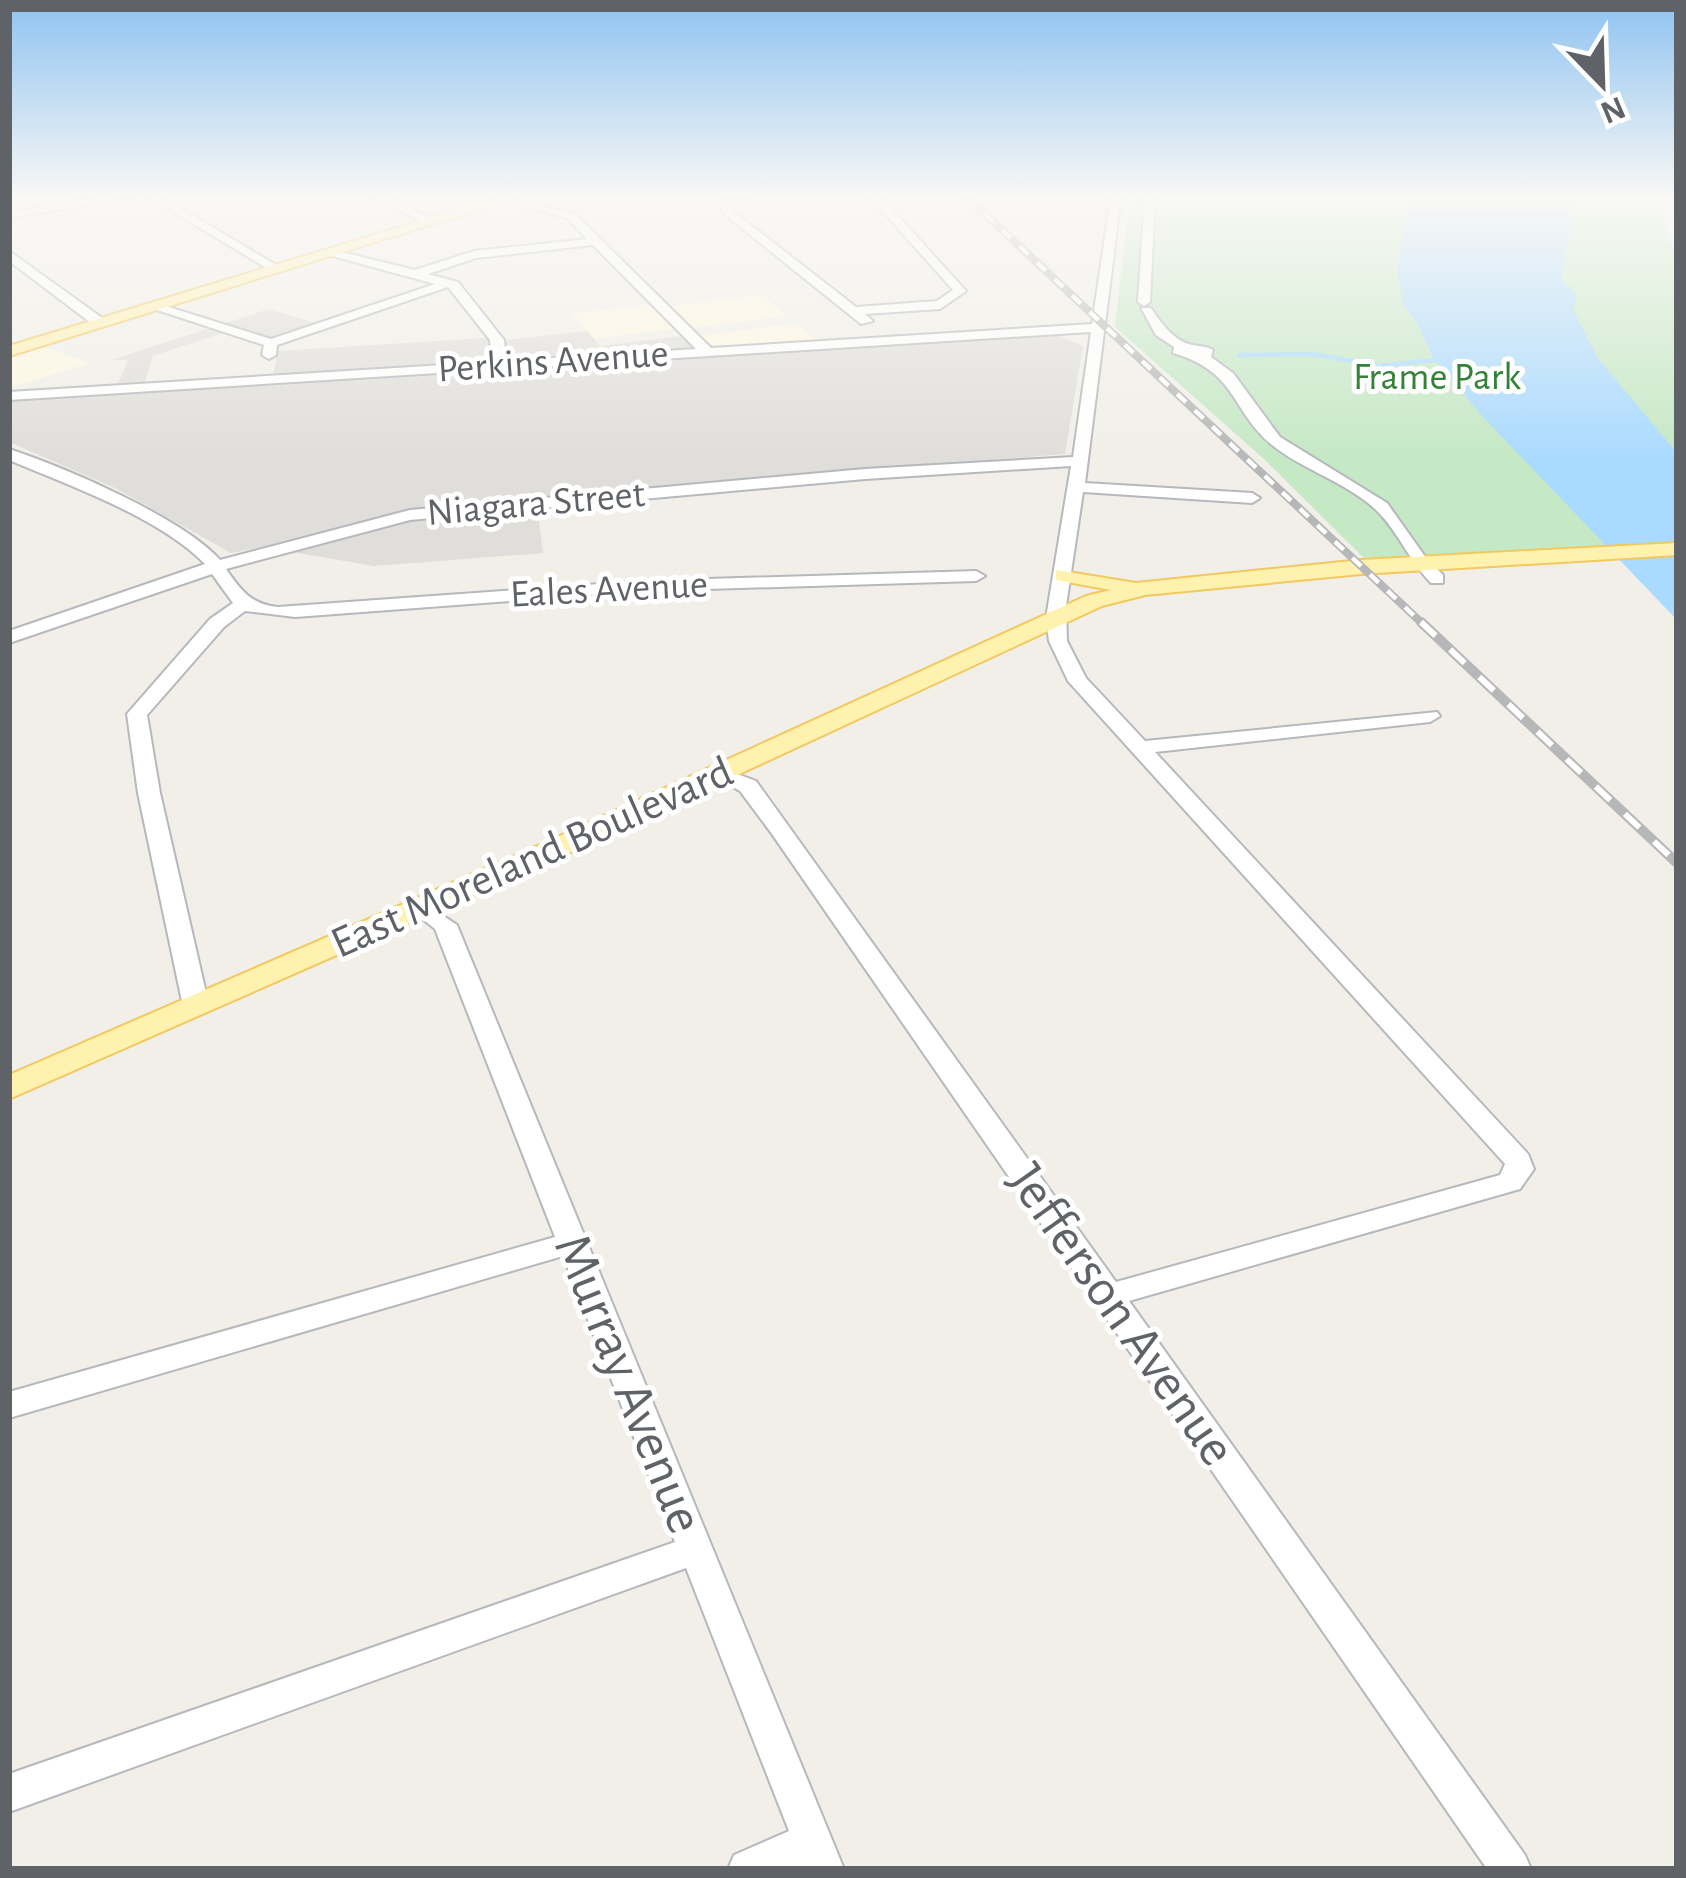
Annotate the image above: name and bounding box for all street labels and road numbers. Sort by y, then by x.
street label: Perkins Avenue [436,334,670,390]
street label: Niagara Street [425,475,647,533]
street label: Eales Avenue [509,565,709,615]
street label: East Moreland Boulevard [325,749,739,967]
street label: Jefferson Avenue [997,1154,1245,1476]
street label: Murray Avenue [544,1227,712,1541]

